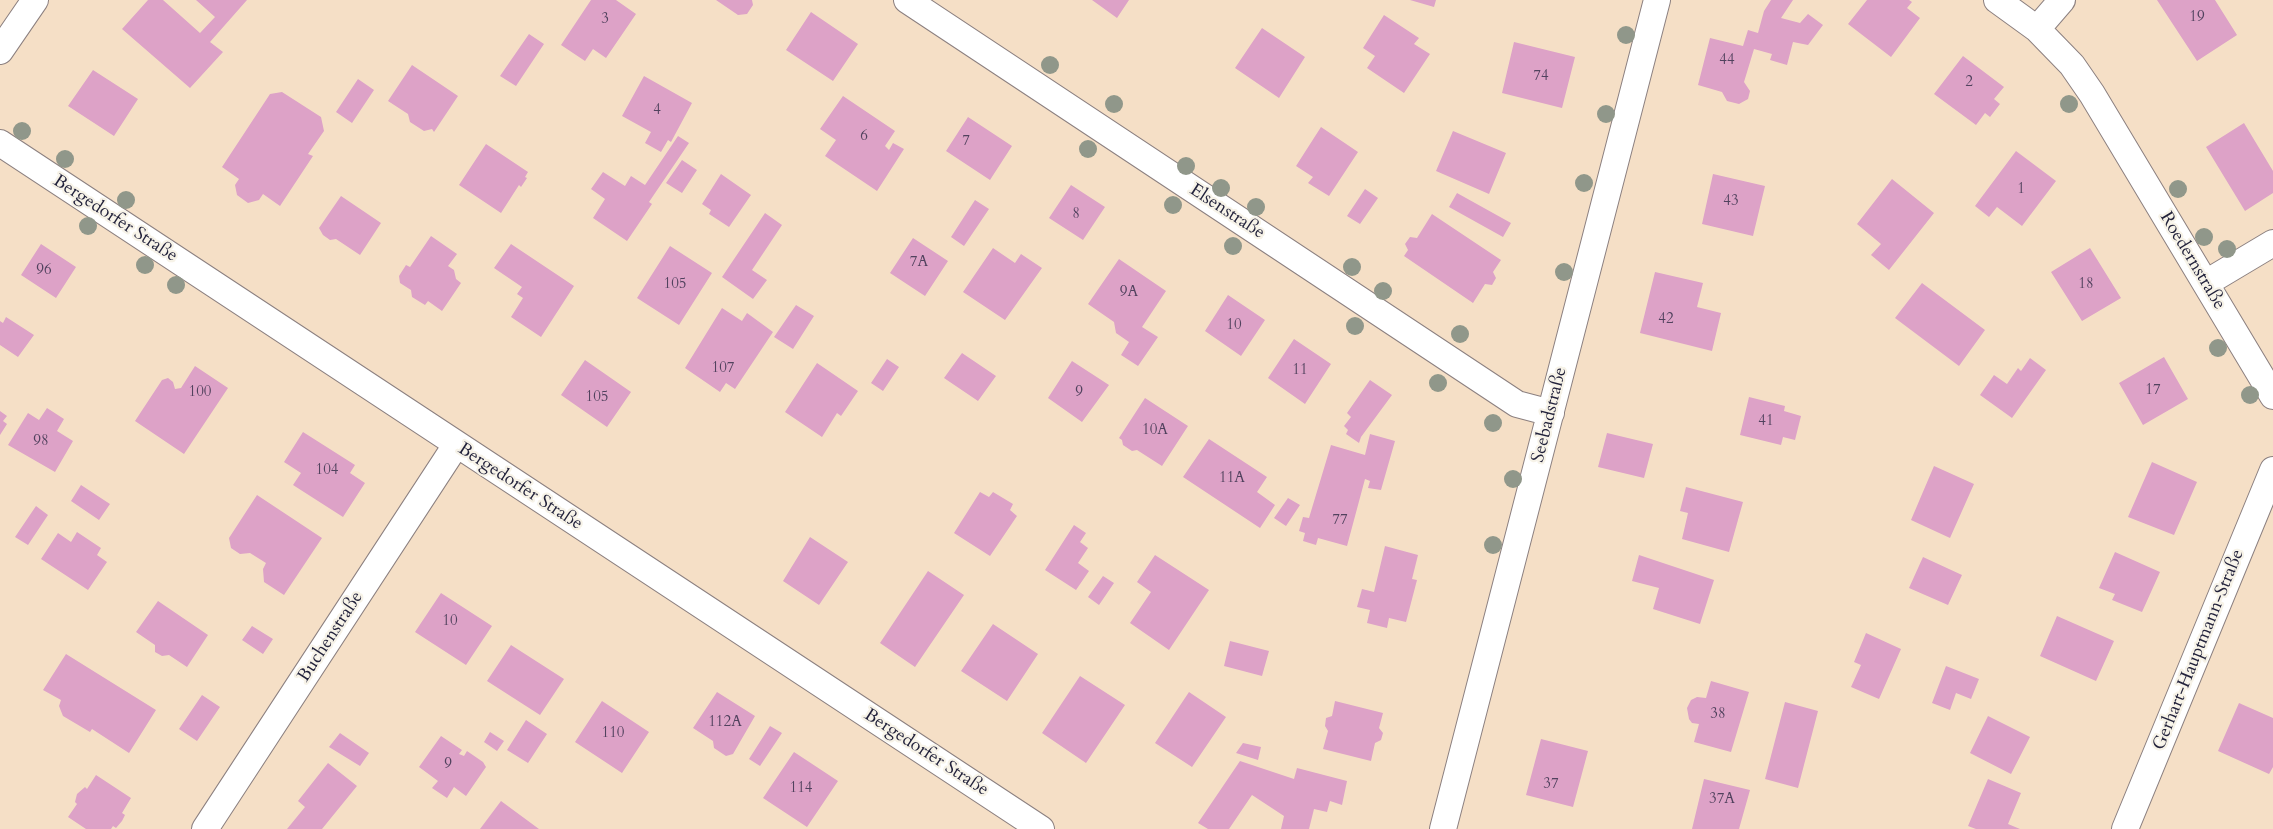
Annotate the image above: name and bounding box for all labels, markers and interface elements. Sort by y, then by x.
house number: 19 [2189,9,2205,27]
house number: 3 [601,11,609,29]
house number: 44 [1719,52,1735,70]
house number: 74 [1533,68,1549,86]
house number: 2 [1965,74,1973,92]
house number: 4 [653,102,661,120]
house number: 6 [860,128,868,146]
house number: 7 [962,133,970,151]
street label: Bergedorfer Straße [49,171,181,267]
street label: Elsenstraße [1185,180,1269,244]
house number: 1 [2017,181,2025,199]
house number: 43 [1723,193,1739,211]
house number: 8 [1072,206,1080,224]
street label: Roedernstraße [2154,208,2230,314]
house number: 7A [910,254,928,272]
house number: 96 [36,262,52,280]
house number: 105 [663,276,687,294]
house number: 18 [2078,276,2094,294]
house number: 9A [1120,284,1138,302]
house number: 42 [1658,311,1674,329]
house number: 10 [1226,317,1242,335]
house number: 107 [711,360,735,378]
house number: 11 [1292,362,1308,380]
street label: Seebadstraße [1528,365,1572,465]
house number: 17 [2145,382,2161,400]
house number: 100 [188,384,212,402]
house number: 9 [1075,384,1083,402]
house number: 105 [585,389,609,407]
house number: 41 [1758,413,1774,431]
house number: 10A [1142,422,1168,440]
house number: 98 [33,433,49,451]
street label: Bergedorfer Straße [454,439,586,535]
house number: 104 [315,462,339,480]
house number: 11A [1219,470,1245,488]
house number: 77 [1332,512,1348,530]
street label: Gerhart-Hauptmann-Straße [2149,547,2249,753]
street label: Buchenstraße [294,588,368,686]
house number: 10 [442,613,458,631]
street label: Bergedorfer Straße [860,705,992,801]
house number: 38 [1710,706,1726,724]
house number: 112A [708,714,742,732]
house number: 110 [601,725,625,743]
house number: 9 [444,756,452,774]
house number: 37 [1543,776,1559,794]
house number: 114 [789,780,813,798]
house number: 37A [1709,791,1735,809]

